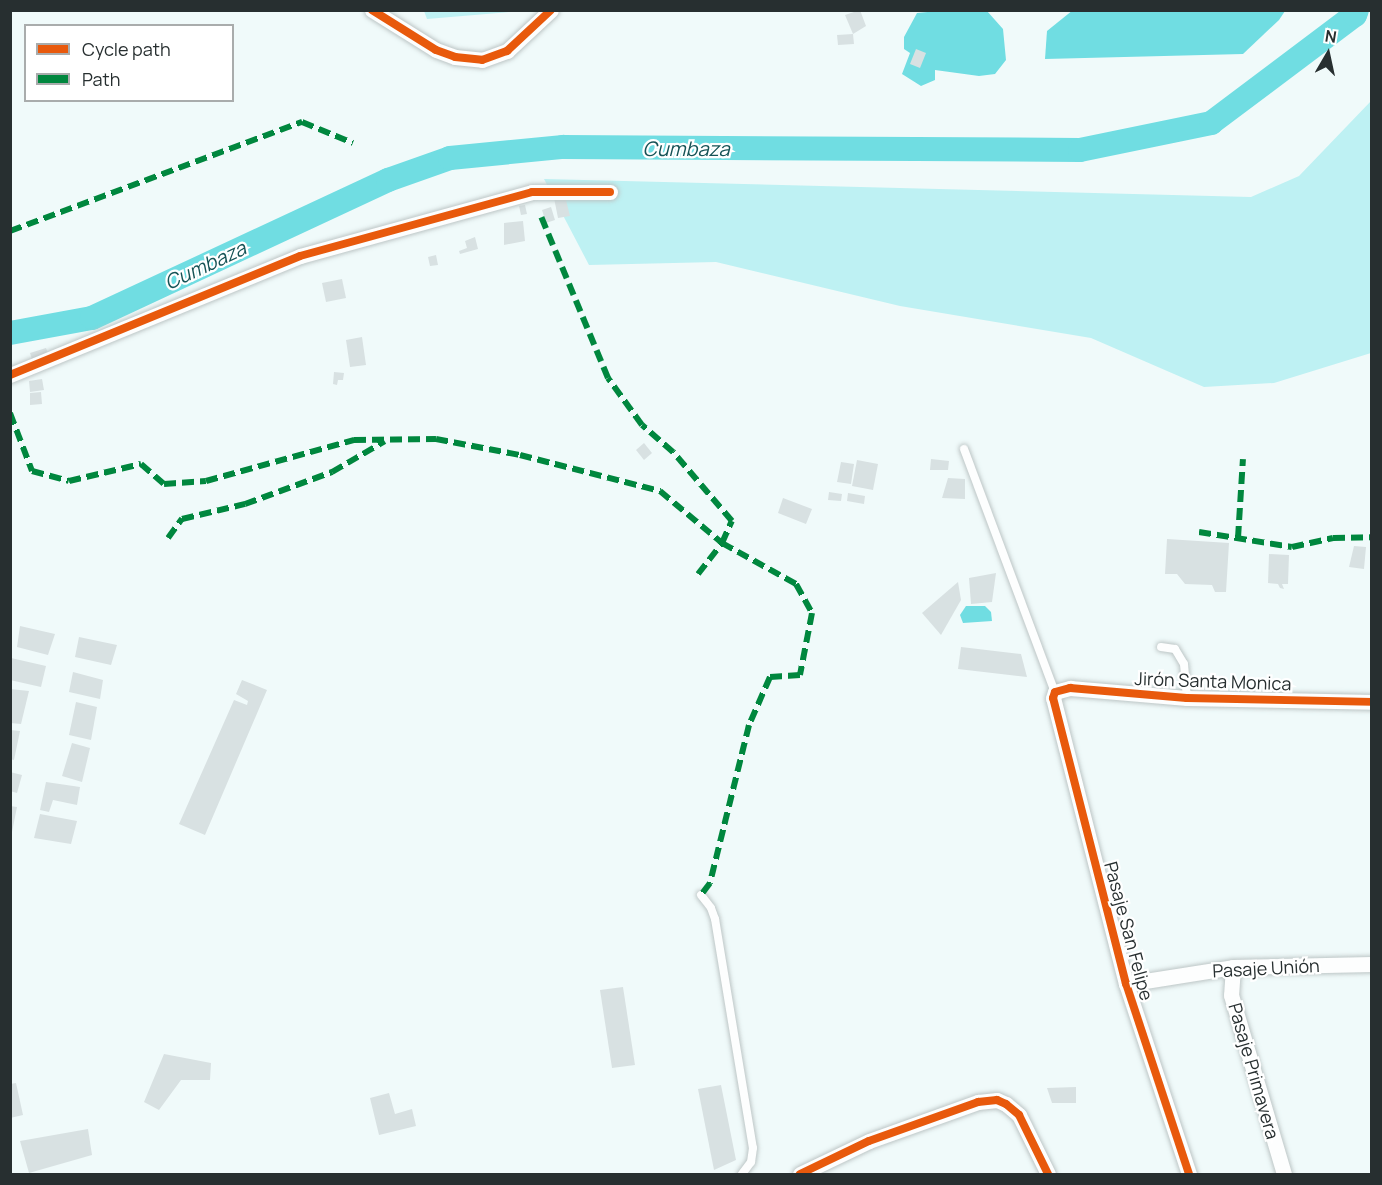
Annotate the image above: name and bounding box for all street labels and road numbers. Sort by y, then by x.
street label: Jirón Santa Monica [1134,667,1292,695]
street label: Pasaje San Felipe [1100,859,1158,1003]
street label: Pasaje Unión [1212,954,1320,982]
street label: Pasaje Primavera [1224,1001,1284,1141]

